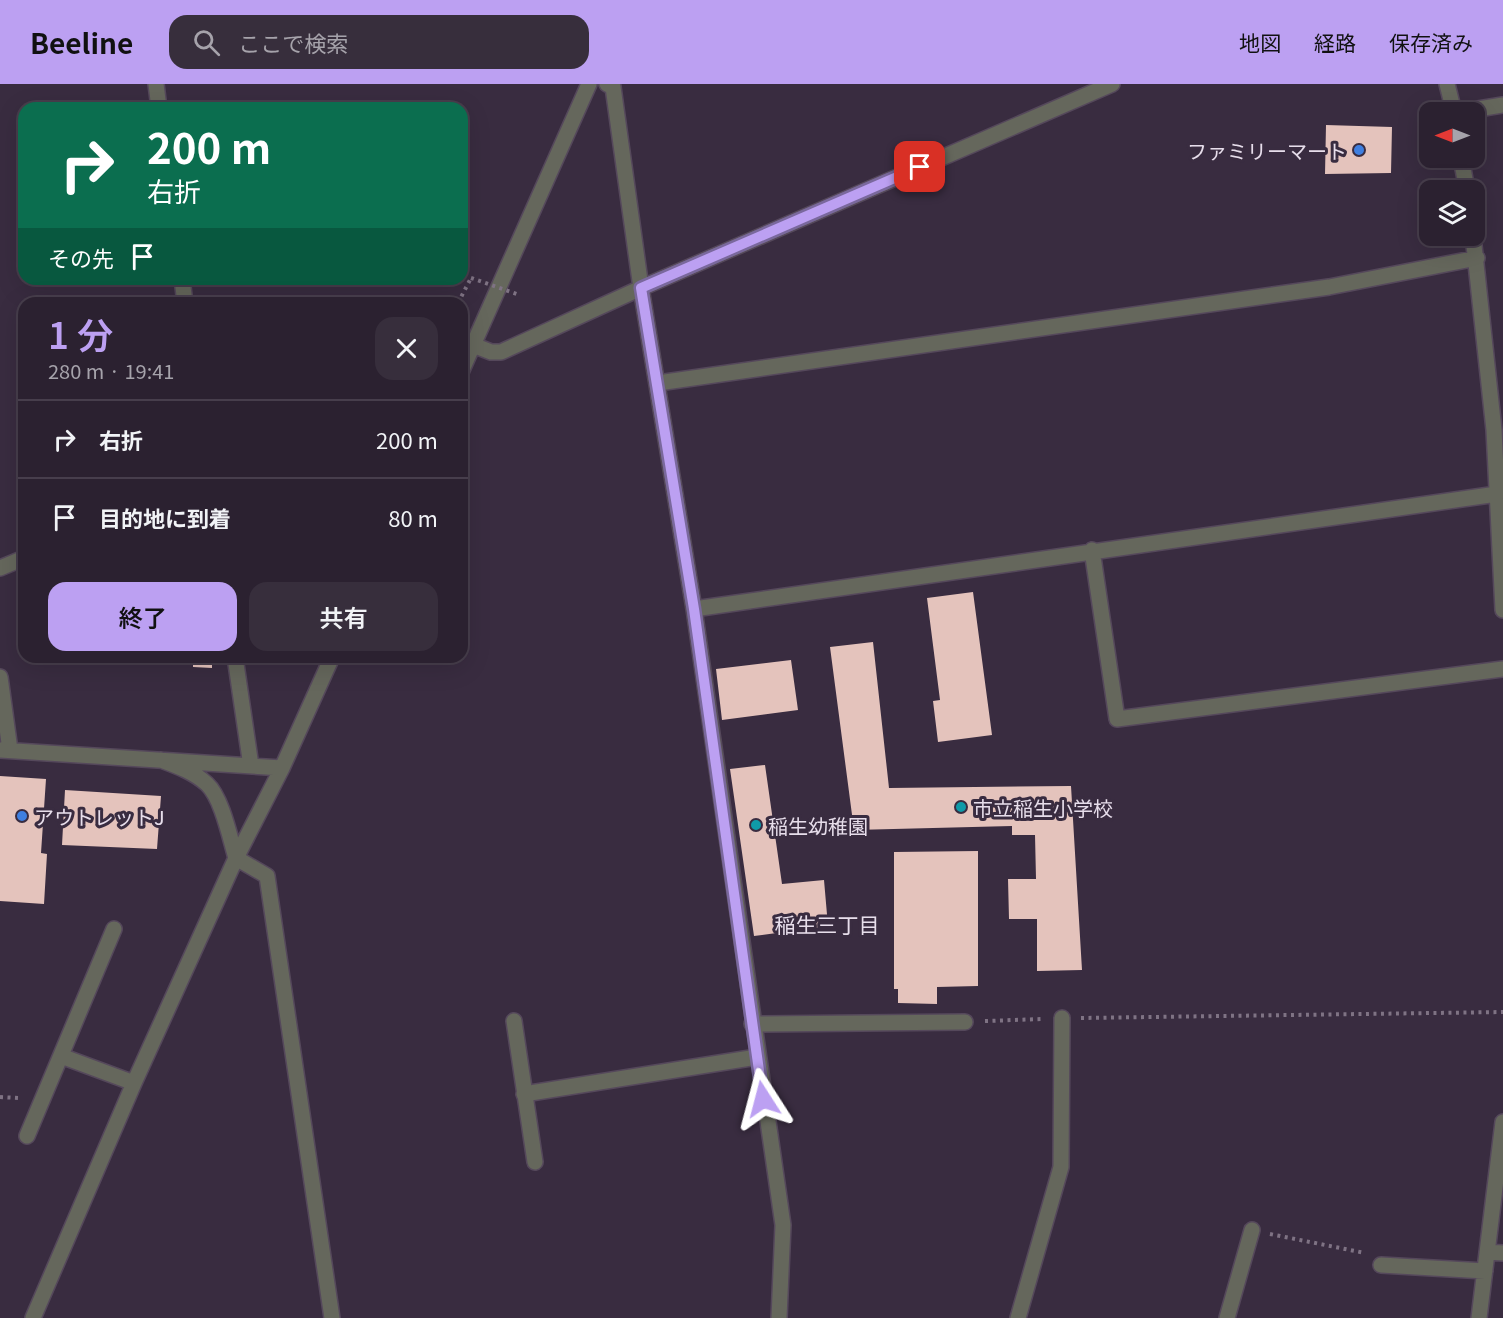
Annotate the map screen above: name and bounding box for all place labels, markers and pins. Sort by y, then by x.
place label: ファミリーマート [1187,136,1347,165]
pin [894,141,945,192]
marker: ファミリーマート [1352,143,1366,157]
place label: 市立稲生小学校 [973,793,1113,822]
marker: 市立稲生小学校 [954,800,968,814]
place label: アウトレットJ [34,802,165,831]
marker: アウトレットJ [15,809,29,823]
place label: 稲生幼稚園 [768,811,868,840]
marker: 稲生幼稚園 [749,818,763,832]

